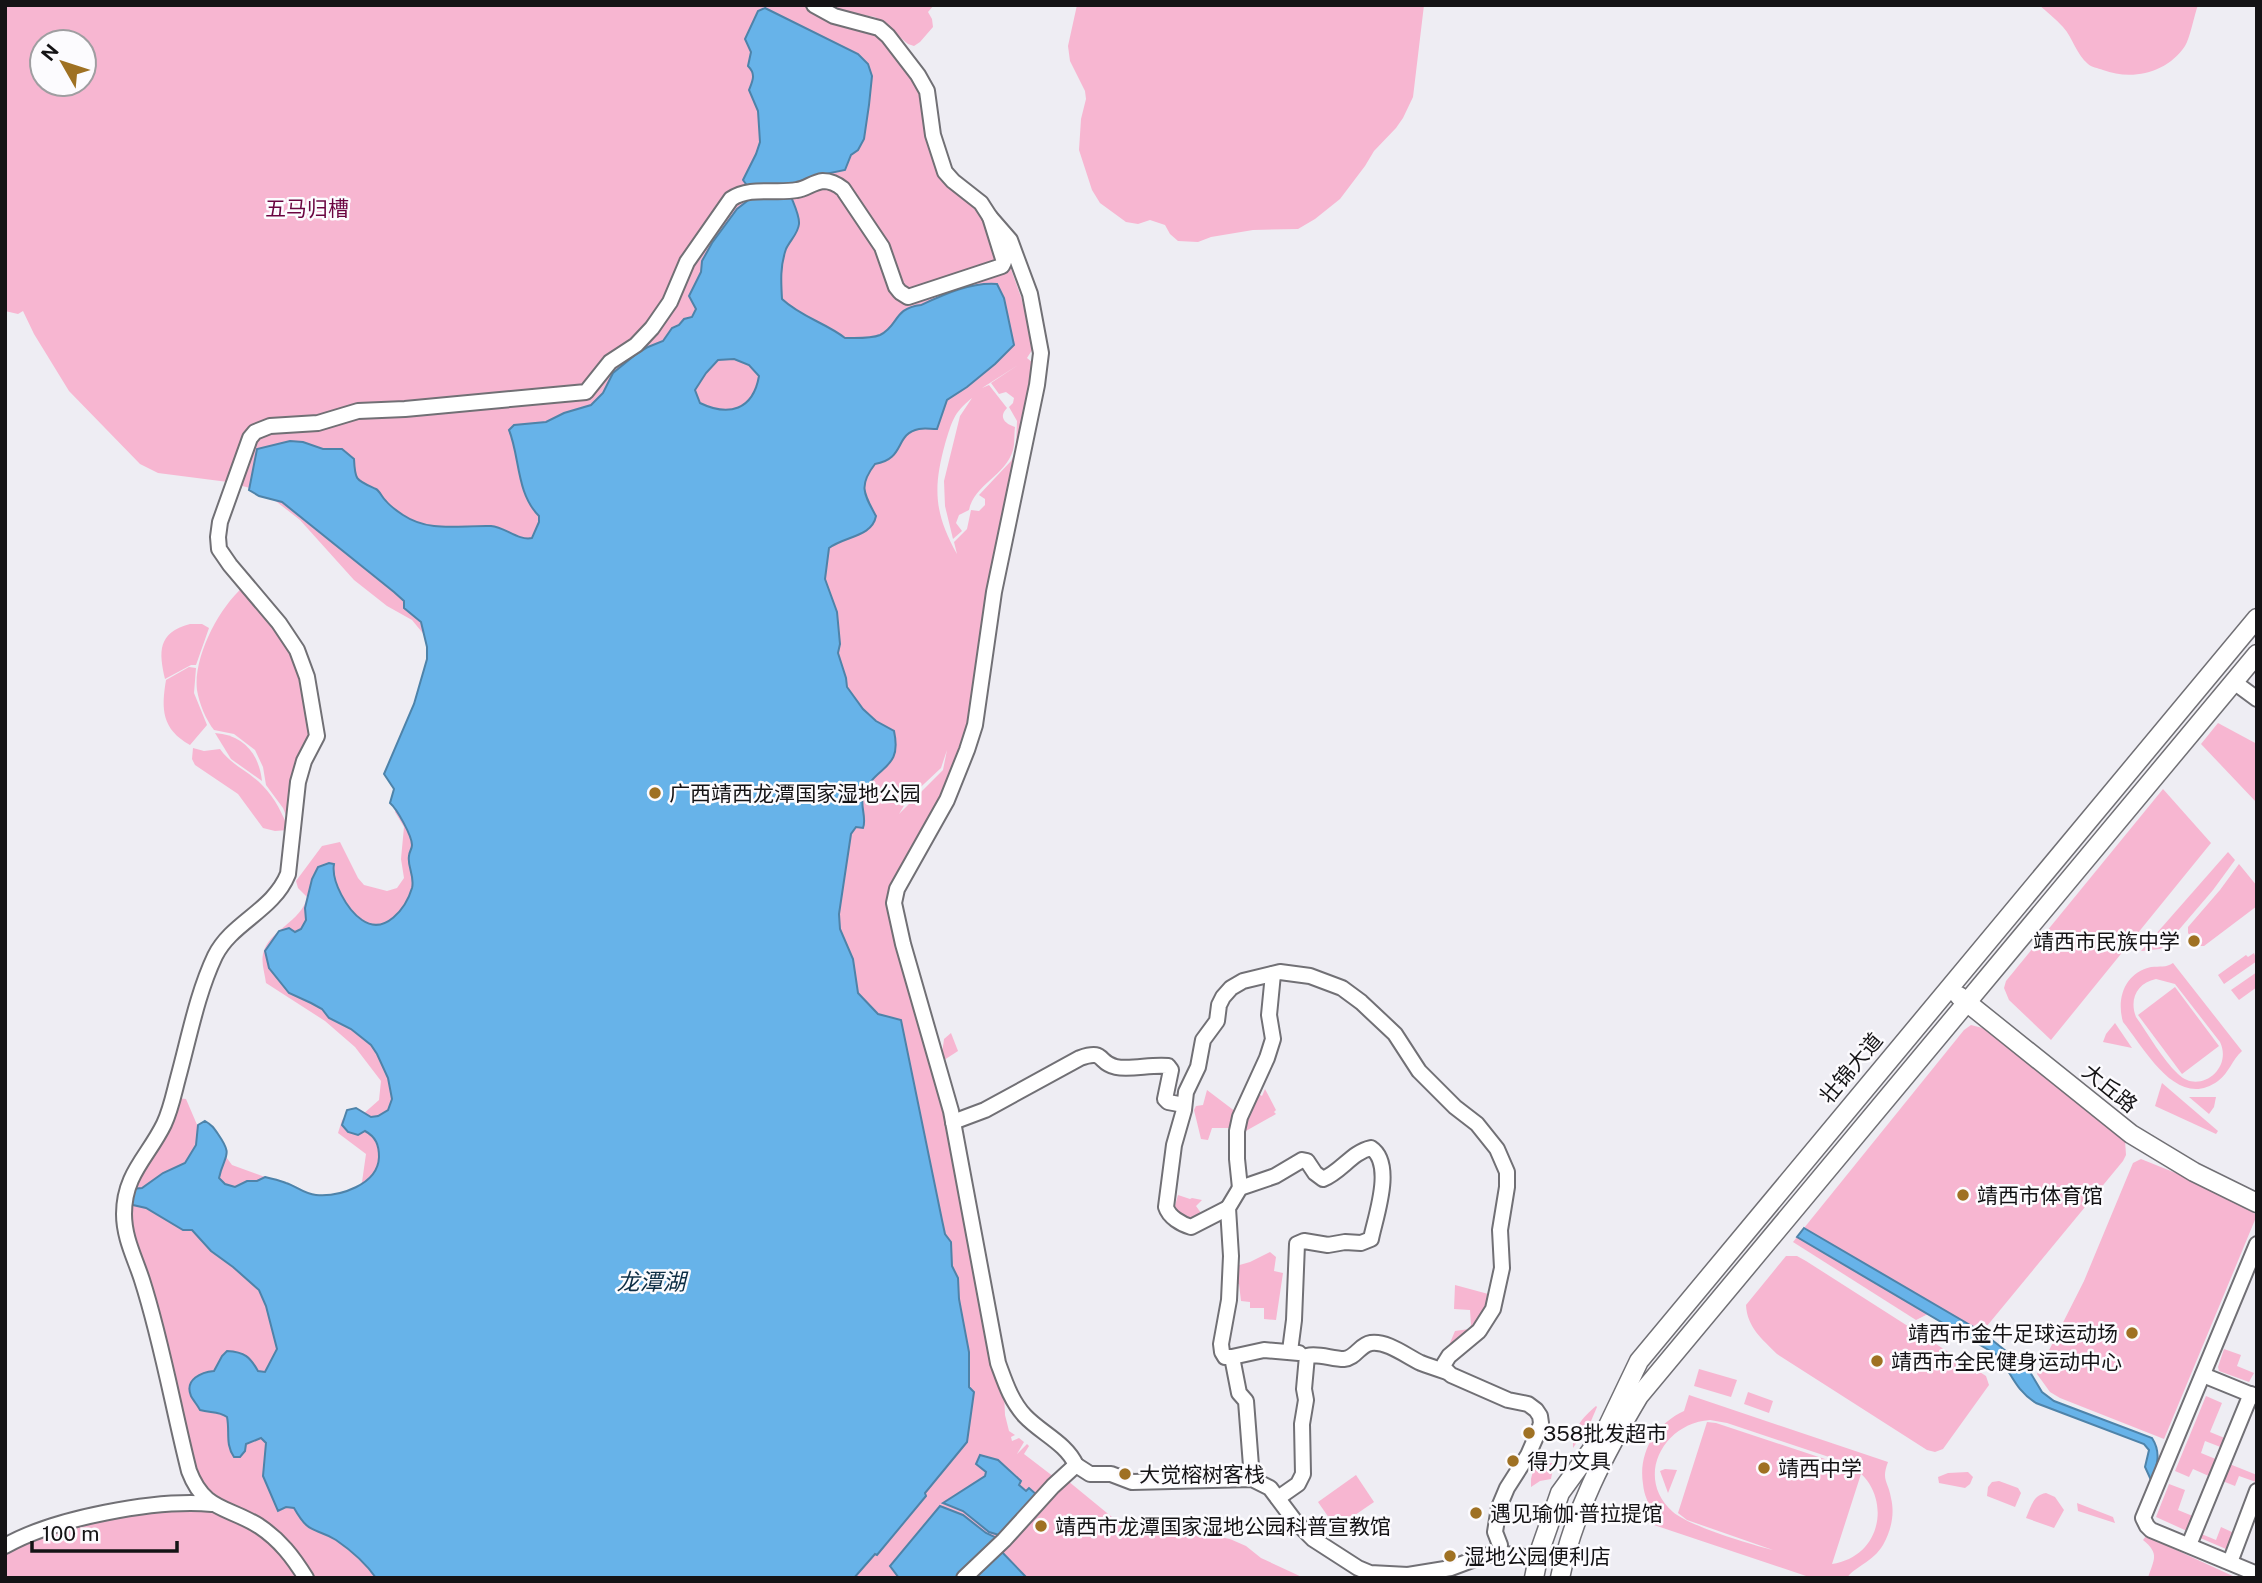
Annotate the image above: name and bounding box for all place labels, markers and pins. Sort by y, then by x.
place label: 广西靖西龙潭国家湿地公园 [669,781,921,806]
marker: 广西靖西龙潭国家湿地公园 [647,785,663,801]
place label: 靖西市民族中学 [2033,929,2180,954]
marker: 靖西市民族中学 [2186,933,2202,949]
place label: 靖西市体育馆 [1977,1183,2103,1208]
marker: 靖西市体育馆 [1955,1187,1971,1203]
place label: 靖西市金牛足球运动场 [1908,1321,2118,1346]
marker: 靖西市金牛足球运动场 [2124,1325,2140,1341]
place label: 靖西市全民健身运动中心 [1891,1349,2122,1374]
marker: 靖西市全民健身运动中心 [1869,1353,1885,1369]
place label: 358批发超市 [1543,1421,1667,1446]
marker: 358批发超市 [1521,1425,1537,1441]
place label: 得力文具 [1527,1449,1611,1474]
marker: 得力文具 [1505,1453,1521,1469]
place label: 靖西中学 [1778,1456,1862,1481]
marker: 靖西中学 [1756,1460,1772,1476]
place label: 大觉榕树客栈 [1139,1462,1265,1487]
marker: 大觉榕树客栈 [1117,1466,1133,1482]
place label: 遇见瑜伽·普拉提馆 [1490,1501,1663,1526]
marker: 遇见瑜伽·普拉提馆 [1468,1505,1484,1521]
place label: 靖西市龙潭国家湿地公园科普宣教馆 [1055,1514,1391,1539]
marker: 靖西市龙潭国家湿地公园科普宣教馆 [1033,1518,1049,1534]
place label: 湿地公园便利店 [1464,1544,1611,1569]
marker: 湿地公园便利店 [1442,1548,1458,1564]

